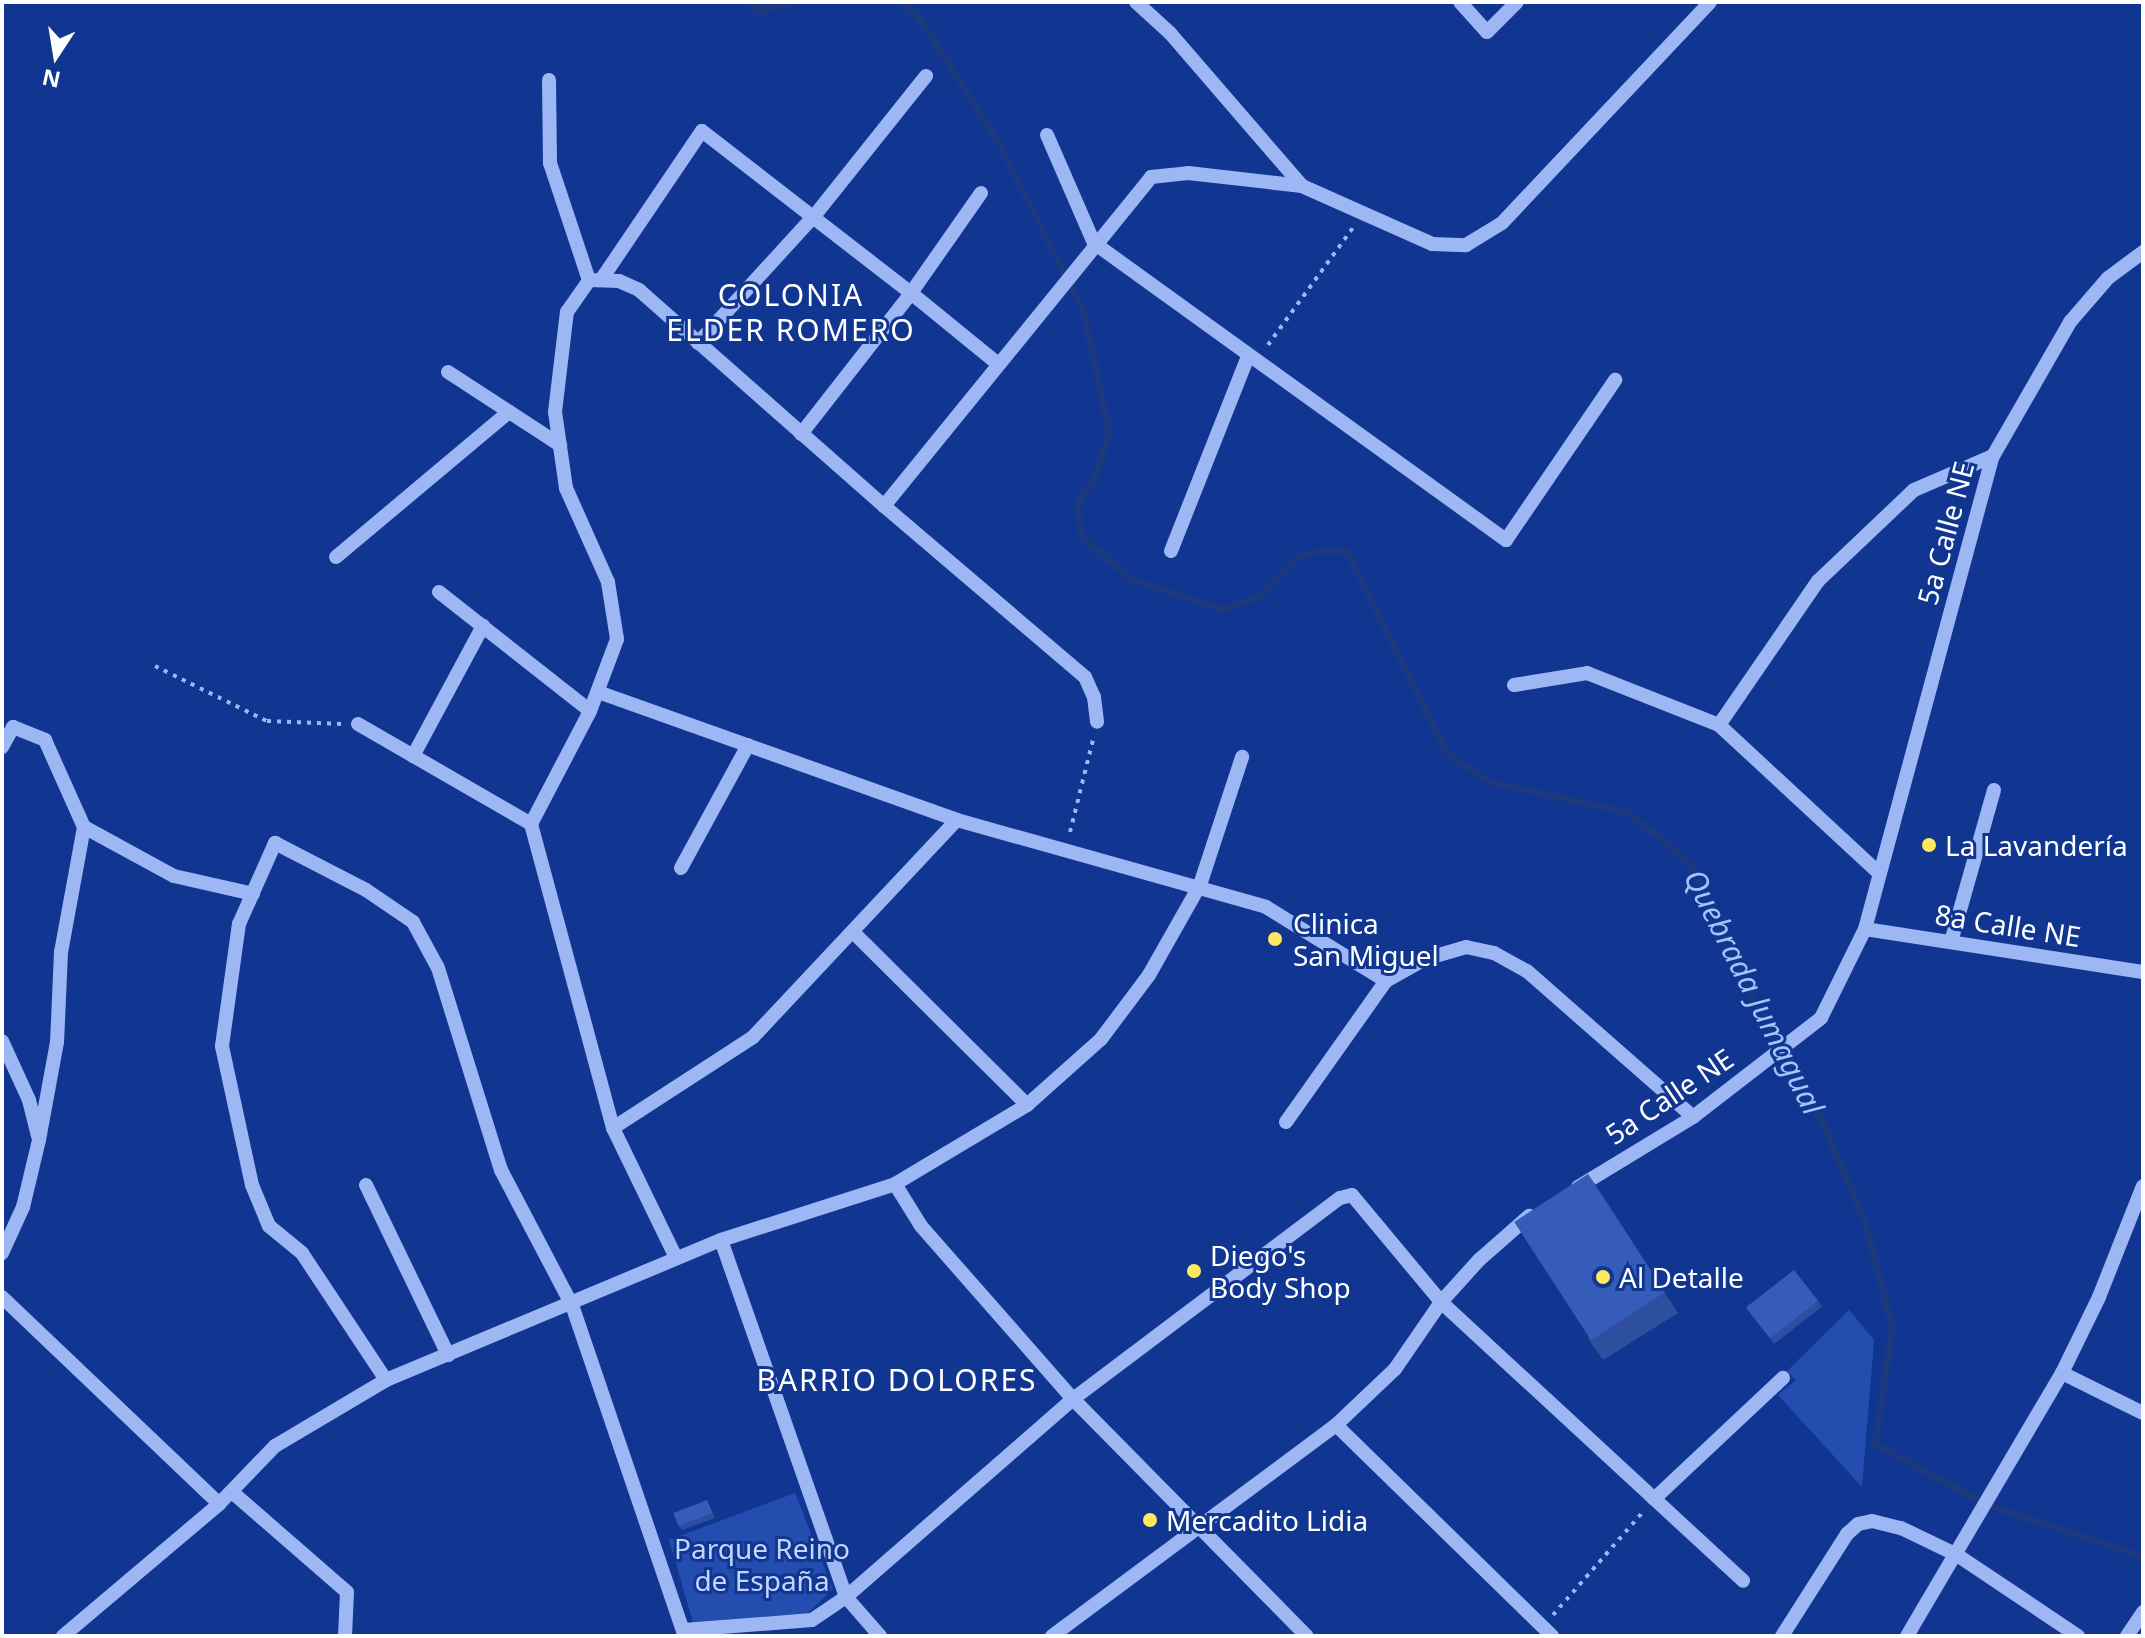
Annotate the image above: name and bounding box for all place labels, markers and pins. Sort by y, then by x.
place label: La Lavandería [1945,828,2128,862]
marker: La Lavandería [1920,836,1938,854]
place label: Clinica San Miguel [1293,906,1439,972]
marker: Clinica San Miguel [1264,928,1286,950]
place label: Diego's Body Shop [1210,1238,1351,1304]
place label: Al Detalle [1619,1260,1744,1294]
marker: Diego's Body Shop [1185,1262,1203,1280]
marker: Al Detalle [1594,1268,1612,1286]
place label: Mercadito Lidia [1166,1503,1368,1537]
marker: Mercadito Lidia [1141,1511,1159,1529]

